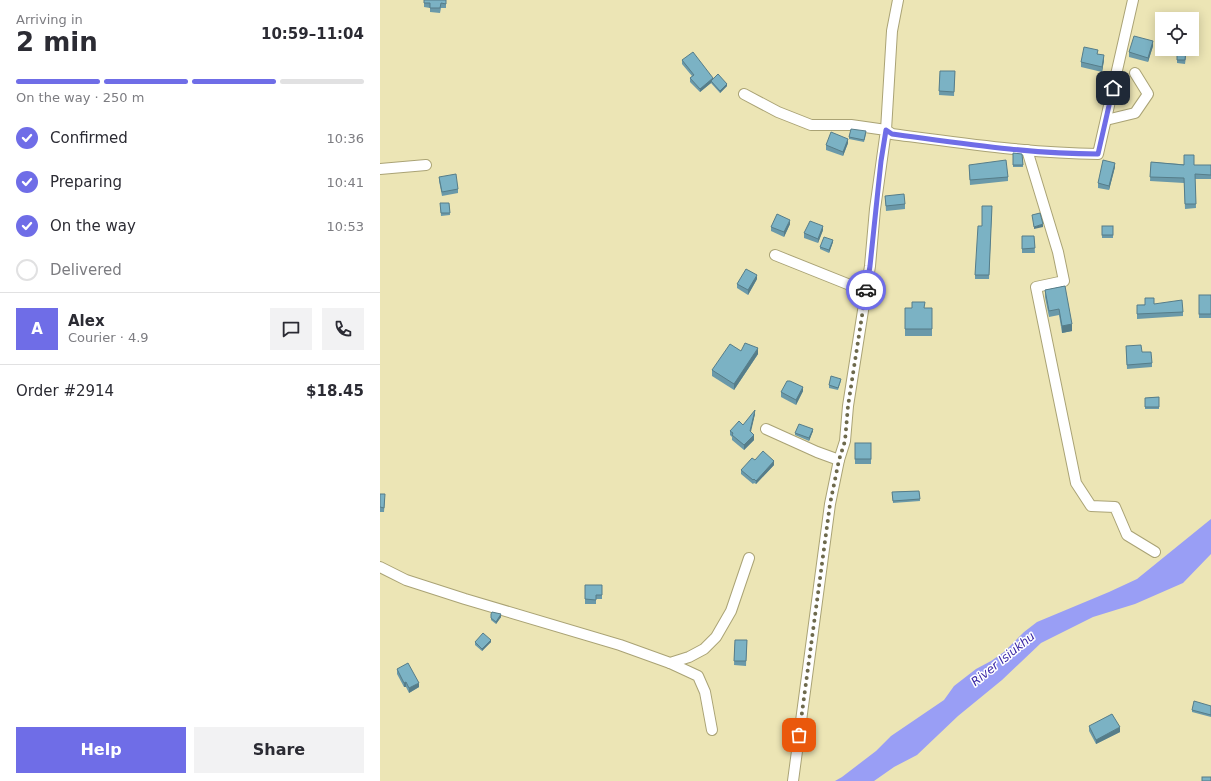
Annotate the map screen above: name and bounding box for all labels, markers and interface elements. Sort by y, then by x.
text: Arriving in [16,12,83,27]
map controls [1155,12,1199,56]
button: locate [1155,12,1199,56]
text: 10:59–11:04 [261,25,364,43]
text: 2 min [16,27,98,57]
pin [1096,71,1130,105]
icon: home [1102,77,1124,99]
text: On the way · 250 m [16,90,144,105]
icon: check [16,127,38,149]
text: Confirmed [50,129,128,147]
text: 10:36 [327,131,364,146]
icon: check [16,171,38,193]
text: Preparing [50,173,122,191]
text: 10:41 [327,175,364,190]
icon: check [16,215,38,237]
text: On the way [50,217,136,235]
text: 10:53 [327,219,364,234]
text: Delivered [50,261,122,279]
courier [846,270,886,310]
icon: car [855,279,877,301]
button: chat [270,308,312,350]
button: phone [322,308,364,350]
text: Alex [68,312,105,330]
text: A [31,320,43,338]
text: Courier · 4.9 [68,330,149,345]
text: Order #2914 [16,382,114,400]
text: $18.45 [306,382,364,400]
water label: River Isiukhu [968,629,1038,689]
pin [782,718,816,752]
icon: bag [788,724,810,746]
button: Help [16,727,186,773]
button: Share [194,727,364,773]

